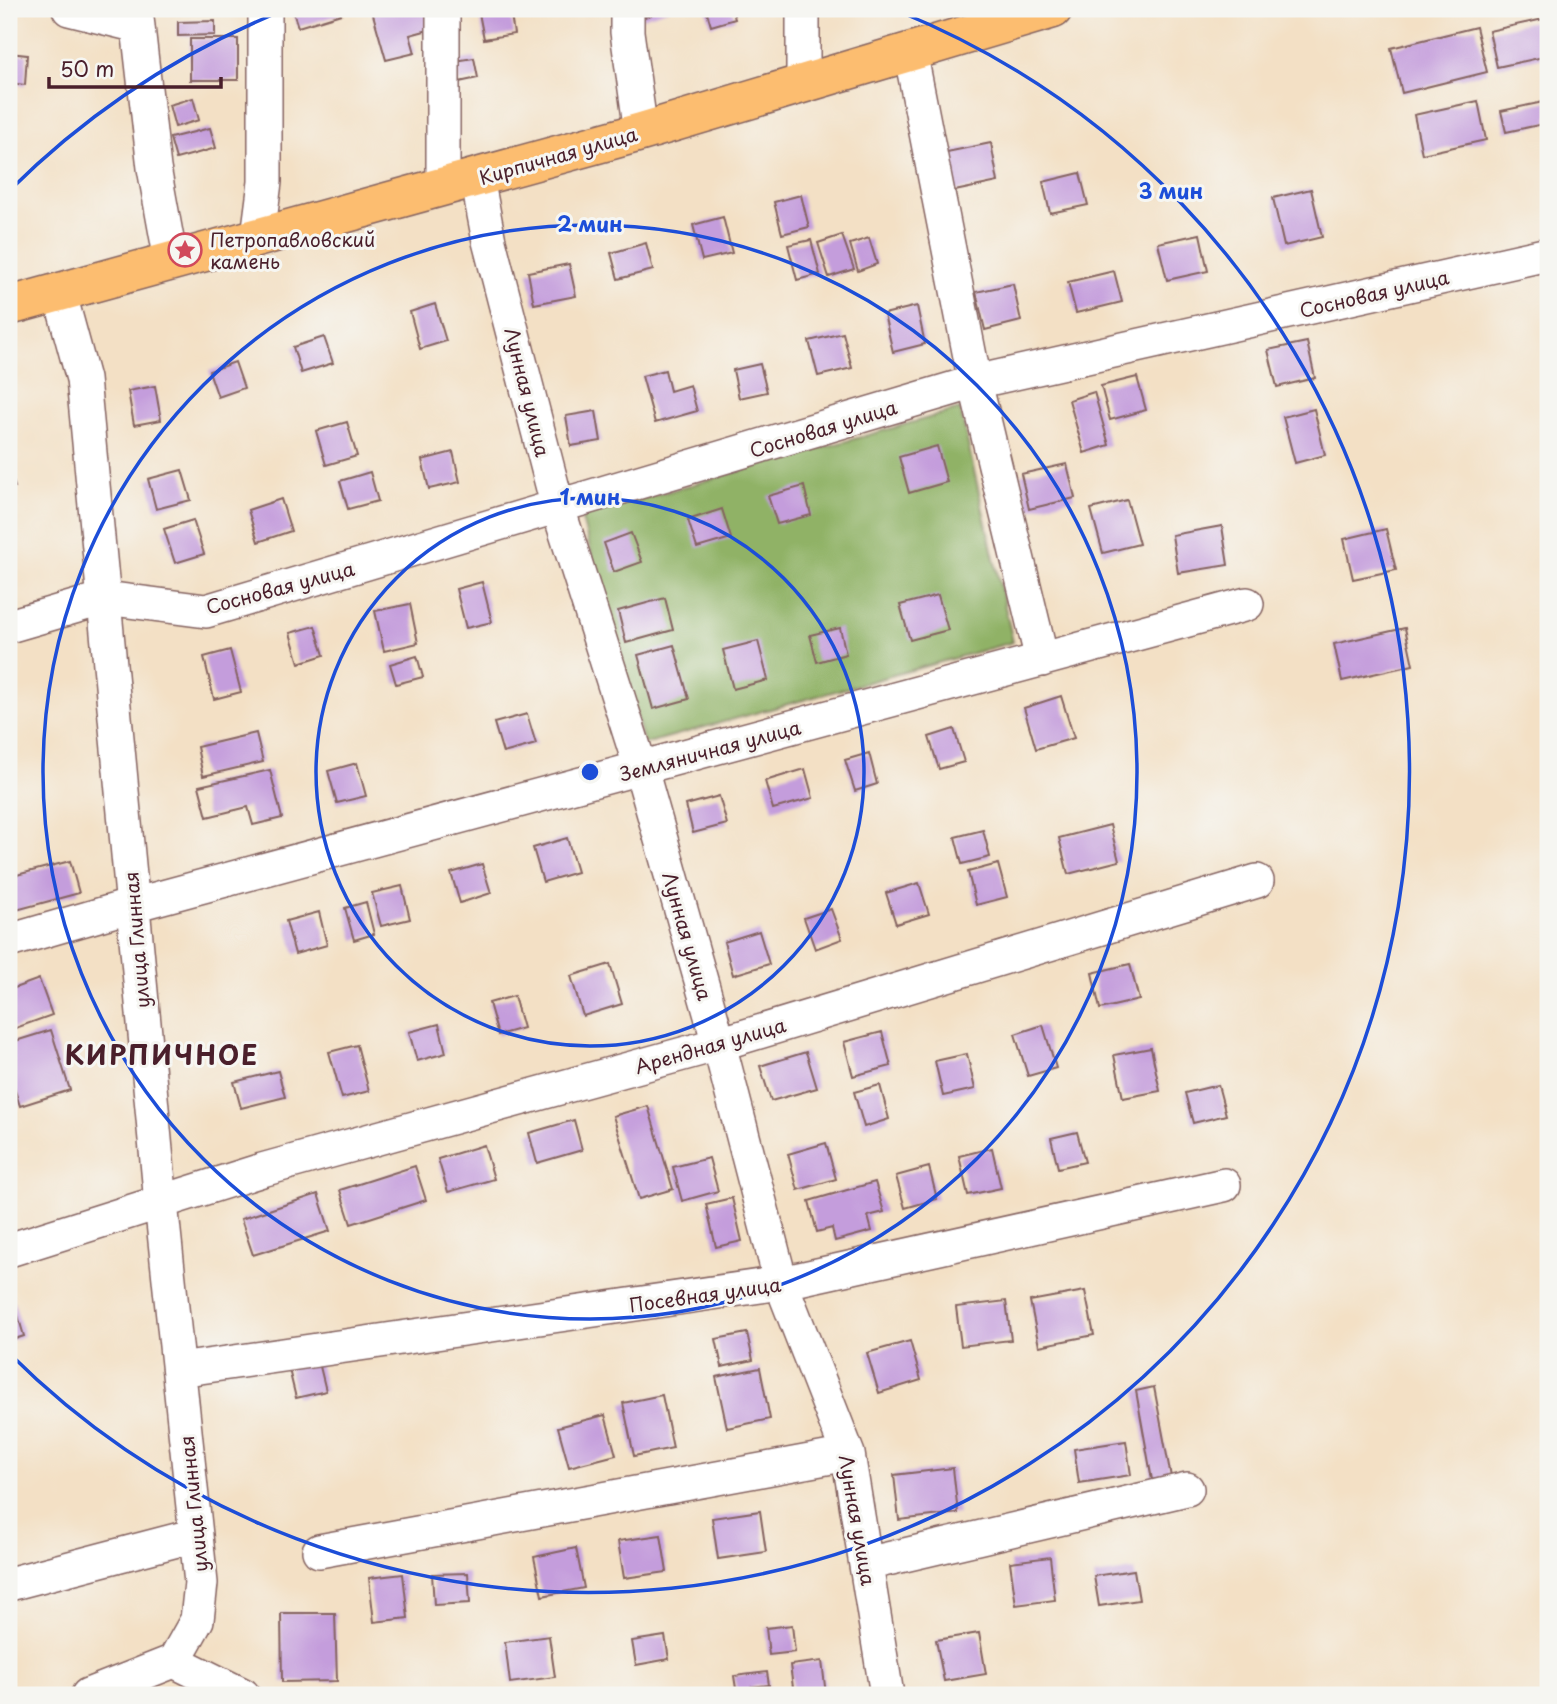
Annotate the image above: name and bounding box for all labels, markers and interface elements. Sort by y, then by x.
scale bar [49,46,220,90]
text: 50 m [60,52,114,84]
street label: Кирпичная улица [476,119,640,191]
text: 3 мин [1139,174,1203,206]
text: 2 мин [557,207,623,239]
place label: Петропавловский камень [210,225,375,275]
place icon: Петропавловский камень [166,231,204,269]
street label: Сосновая улица [1296,262,1452,324]
street label: Лунная улица [498,324,558,460]
street label: Сосновая улица [746,392,900,464]
text: 1 мин [560,480,620,512]
street label: Сосновая улица [203,554,357,620]
street label: Земляничная улица [616,712,804,788]
centre of rings [578,760,602,784]
street label: Лунная улица [656,868,720,1004]
street label: улица Глинная [116,871,156,1009]
street label: Арендная улица [631,1010,789,1080]
district label: КИРПИЧНОЕ [65,1035,259,1074]
street label: Посевная улица [627,1269,783,1319]
street label: улица Глинная [172,1434,214,1574]
street label: Лунная улица [833,1452,883,1588]

